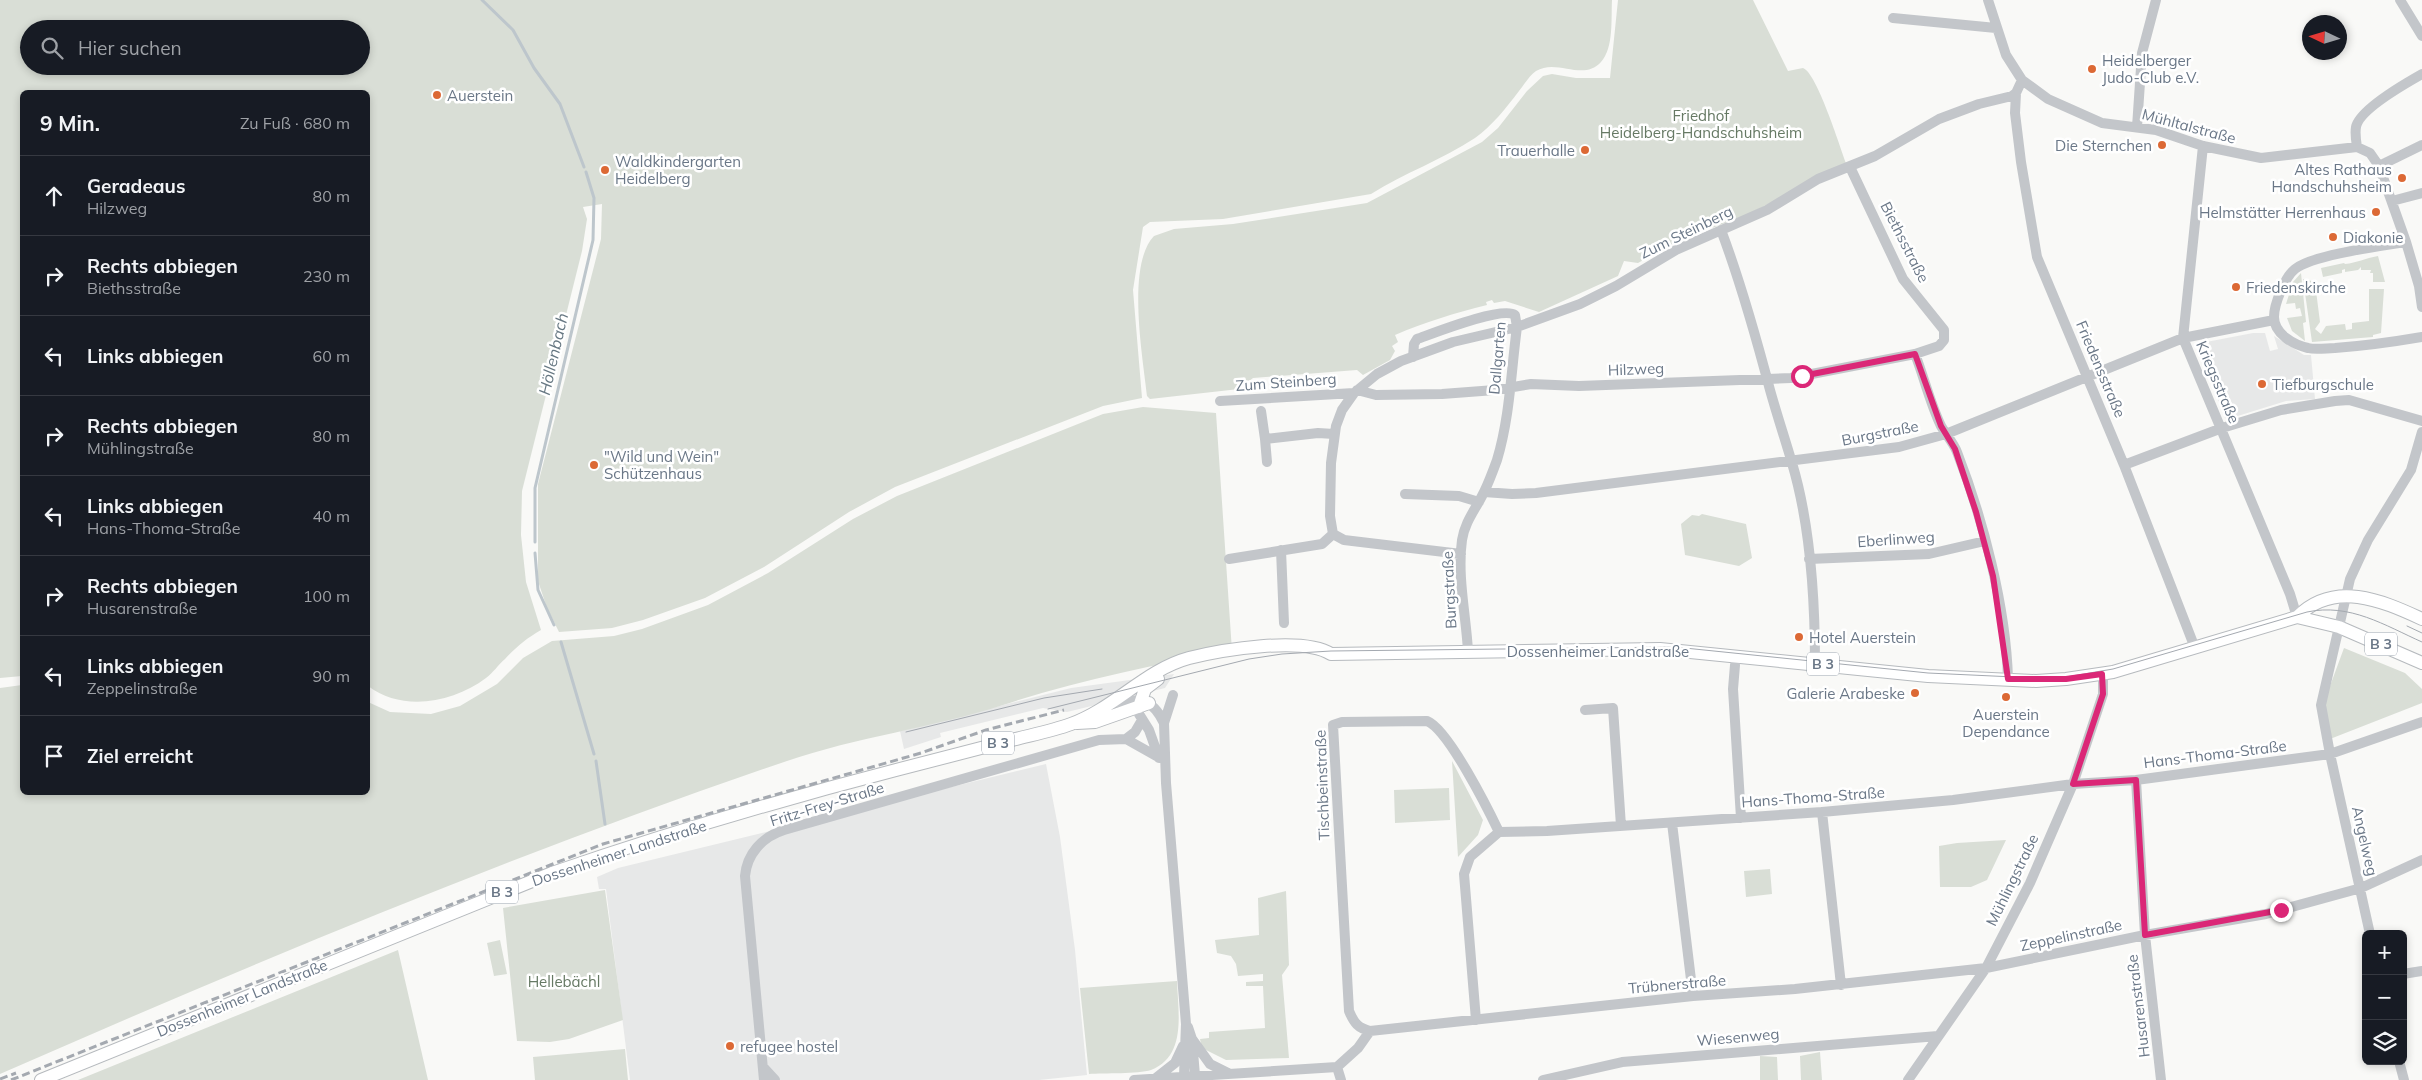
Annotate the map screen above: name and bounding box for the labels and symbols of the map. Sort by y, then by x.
north arrow [2302,15,2347,60]
place label: Heidelberger Judo-Club e.V. [2102,51,2199,87]
marker: Heidelberger Judo-Club e.V. [2086,63,2098,75]
place label: Auerstein [447,86,513,105]
marker: Auerstein [431,89,443,101]
street label: Mühltalstraße [2140,104,2238,148]
park label: Friedhof Heidelberg-Handschuhsheim [1600,106,1802,142]
place label: Die Sternchen [2055,136,2152,155]
marker: Die Sternchen [2156,139,2168,151]
place label: Trauerhalle [1497,141,1575,160]
marker: Trauerhalle [1579,144,1591,156]
place label: Waldkindergarten Heidelberg [615,152,741,188]
place label: Altes Rathaus Handschuhsheim [2271,160,2392,196]
marker: Waldkindergarten Heidelberg [599,164,611,176]
marker: Altes Rathaus Handschuhsheim [2396,172,2408,184]
street label: Biethsstraße [1877,198,1933,286]
street label: Zum Steinberg [1636,201,1736,263]
place label: Helmstätter Herrenhaus [2199,203,2366,222]
marker: Helmstätter Herrenhaus [2370,206,2382,218]
place label: Diakonie [2343,228,2403,247]
marker: Diakonie [2327,231,2339,243]
place label: Friedenskirche [2246,278,2346,297]
marker: Friedenskirche [2230,281,2242,293]
water label: Höllenbach [534,311,572,397]
street label: Friedensstraße [2072,318,2130,420]
street label: Dallgarten [1484,321,1510,395]
street label: Kriegsstraße [2192,338,2244,426]
street label: Hilzweg [1607,359,1665,379]
route start [1791,365,1814,388]
street label: Zum Steinberg [1235,369,1337,395]
place label: Tiefburgschule [2272,375,2374,394]
marker: Tiefburgschule [2256,378,2268,390]
street label: Burgstraße [1840,416,1920,450]
place label: "Wild und Wein" Schützenhaus [604,447,719,483]
marker: "Wild und Wein" Schützenhaus [588,459,600,471]
street label: Eberlinweg [1857,527,1935,551]
street label: Burgstraße [1437,551,1461,629]
place label: Hotel Auerstein [1809,628,1916,647]
marker: Hotel Auerstein [1793,631,1805,643]
road number: B 3 [2365,633,2397,656]
street label: Dossenheimer Landstraße [1507,642,1689,661]
road number: B 3 [1807,652,1839,676]
place label: Galerie Arabeske [1787,684,1905,703]
marker: Galerie Arabeske [1909,687,1921,699]
marker: Auerstein Dependance [2000,691,2012,703]
place label: Auerstein Dependance [1962,705,2050,741]
street label: Tischbeinstraße [1311,729,1333,841]
road number: B 3 [982,731,1014,754]
street label: Hans-Thoma-Straße [2142,736,2288,772]
street label: Fritz-Frey-Straße [768,778,886,830]
street label: Hans-Thoma-Straße [1741,783,1885,811]
street label: Angelweg [2348,804,2382,878]
street label: Dossenheimer Landstraße [529,816,709,890]
street label: Mühlingstraße [1982,831,2042,929]
road number: B 3 [486,880,518,904]
route end [2270,899,2293,922]
street label: Zeppelinstraße [2018,915,2124,955]
street label: Husarenstraße [2122,953,2154,1059]
street label: Dossenheimer Landstraße [154,955,330,1041]
street label: Trübnerstraße [1627,970,1727,998]
park label: Hellebächl [528,972,600,991]
street label: Wiesenweg [1696,1024,1780,1050]
place label: refugee hostel [740,1037,838,1056]
marker: refugee hostel [724,1040,736,1052]

